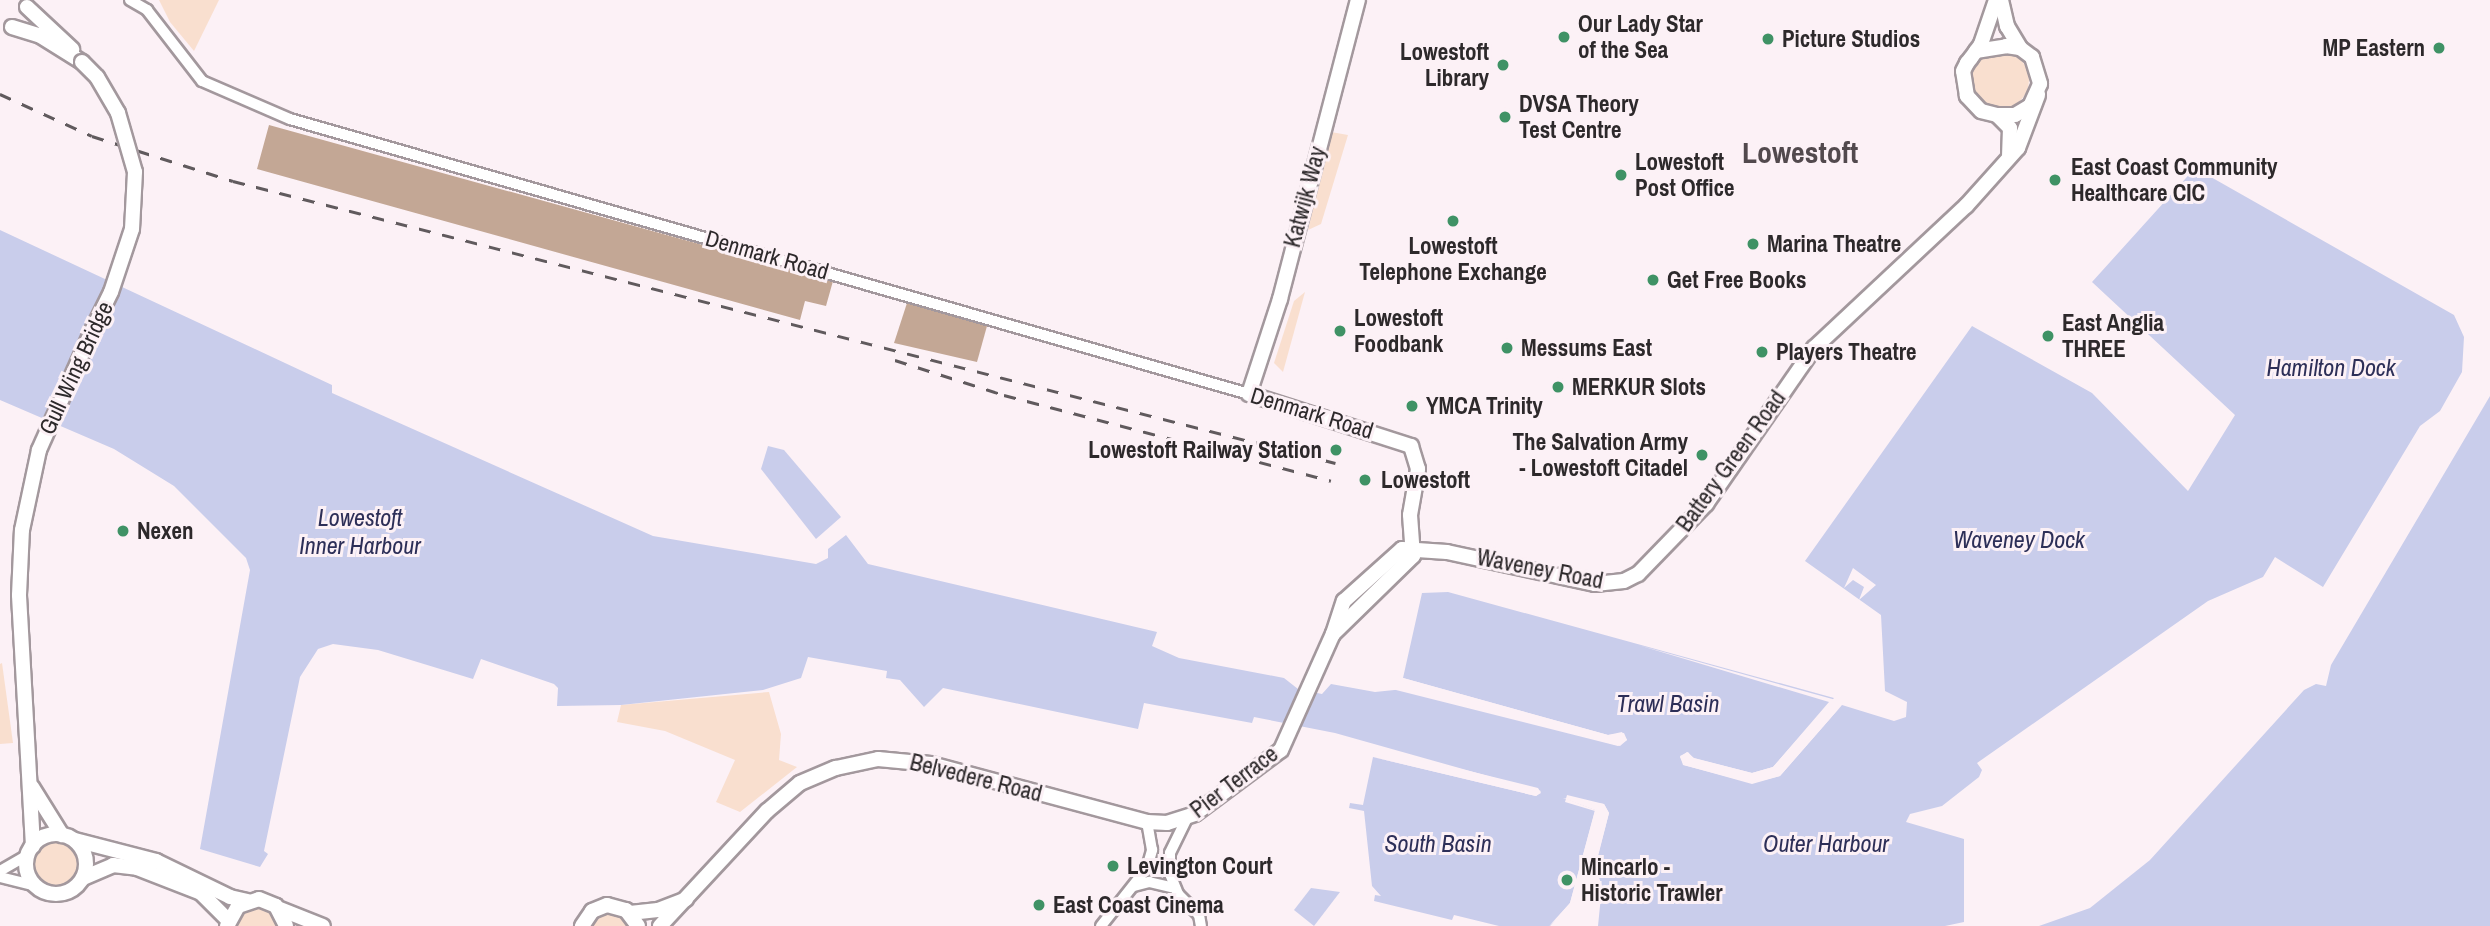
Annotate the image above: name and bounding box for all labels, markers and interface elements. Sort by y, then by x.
place label: Our Lady Star of the Sea [1578,10,1703,64]
place label: Picture Studios [1782,25,1920,53]
marker: Our Lady Star of the Sea [1556,29,1572,45]
marker: Picture Studios [1760,31,1776,47]
place label: MP Eastern [2322,34,2425,62]
place label: Lowestoft Library [1400,38,1489,92]
marker: MP Eastern [2431,40,2447,56]
marker: Lowestoft Library [1495,57,1511,73]
place label: DVSA Theory Test Centre [1519,90,1640,144]
marker: DVSA Theory Test Centre [1497,109,1513,125]
district label: Lowestoft [1742,134,1858,170]
street label: Katwijk Way [1278,144,1332,250]
place label: Lowestoft Post Office [1635,148,1735,202]
place label: East Coast Community Healthcare CIC [2071,153,2277,207]
marker: Lowestoft Post Office [1613,167,1629,183]
marker: East Coast Community Healthcare CIC [2045,170,2065,190]
marker: Lowestoft Telephone Exchange [1445,213,1461,229]
street label: Denmark Road [702,224,832,286]
place label: Marina Theatre [1767,230,1901,258]
place label: Lowestoft Telephone Exchange [1359,232,1547,286]
marker: Marina Theatre [1745,236,1761,252]
place label: Get Free Books [1667,266,1806,294]
marker: Get Free Books [1645,272,1661,288]
street label: Gull Wing Bridge [33,297,119,439]
place label: Lowestoft Foodbank [1354,304,1443,358]
place label: East Anglia THREE [2062,309,2165,363]
marker: Lowestoft Foodbank [1332,323,1348,339]
marker: East Anglia THREE [2040,328,2056,344]
place label: Messums East [1521,334,1652,362]
place label: Players Theatre [1776,338,1916,366]
marker: Messums East [1499,340,1515,356]
marker: Players Theatre [1754,344,1770,360]
water label: Hamilton Dock [2266,354,2396,382]
place label: MERKUR Slots [1572,373,1706,401]
marker: MERKUR Slots [1550,379,1566,395]
street label: Denmark Road [1247,381,1377,445]
street label: Battery Green Road [1671,385,1791,537]
place label: YMCA Trinity [1426,392,1543,420]
marker: YMCA Trinity [1404,398,1420,414]
place label: The Salvation Army - Lowestoft Citadel [1512,428,1688,482]
place label: Lowestoft Railway Station [1088,436,1322,464]
marker: Lowestoft Railway Station [1328,442,1344,458]
marker: The Salvation Army - Lowestoft Citadel [1694,447,1710,463]
place label: Lowestoft [1381,466,1470,494]
marker: Lowestoft [1355,470,1375,490]
water label: Lowestoft Inner Harbour [299,504,421,560]
place label: Nexen [137,517,194,545]
marker: Nexen [115,523,131,539]
water label: Waveney Dock [1953,526,2085,554]
street label: Waveney Road [1474,543,1606,595]
water label: Trawl Basin [1616,690,1720,718]
street label: Pier Terrace [1185,740,1283,824]
street label: Belvedere Road [907,748,1045,808]
water label: South Basin [1384,830,1492,858]
water label: Outer Harbour [1763,830,1889,858]
place label: Levington Court [1127,852,1273,880]
place label: Mincarlo - Historic Trawler [1581,853,1723,907]
marker: Levington Court [1105,858,1121,874]
marker: Mincarlo - Historic Trawler [1559,872,1575,888]
place label: East Coast Cinema [1053,891,1224,919]
marker: East Coast Cinema [1031,897,1047,913]

